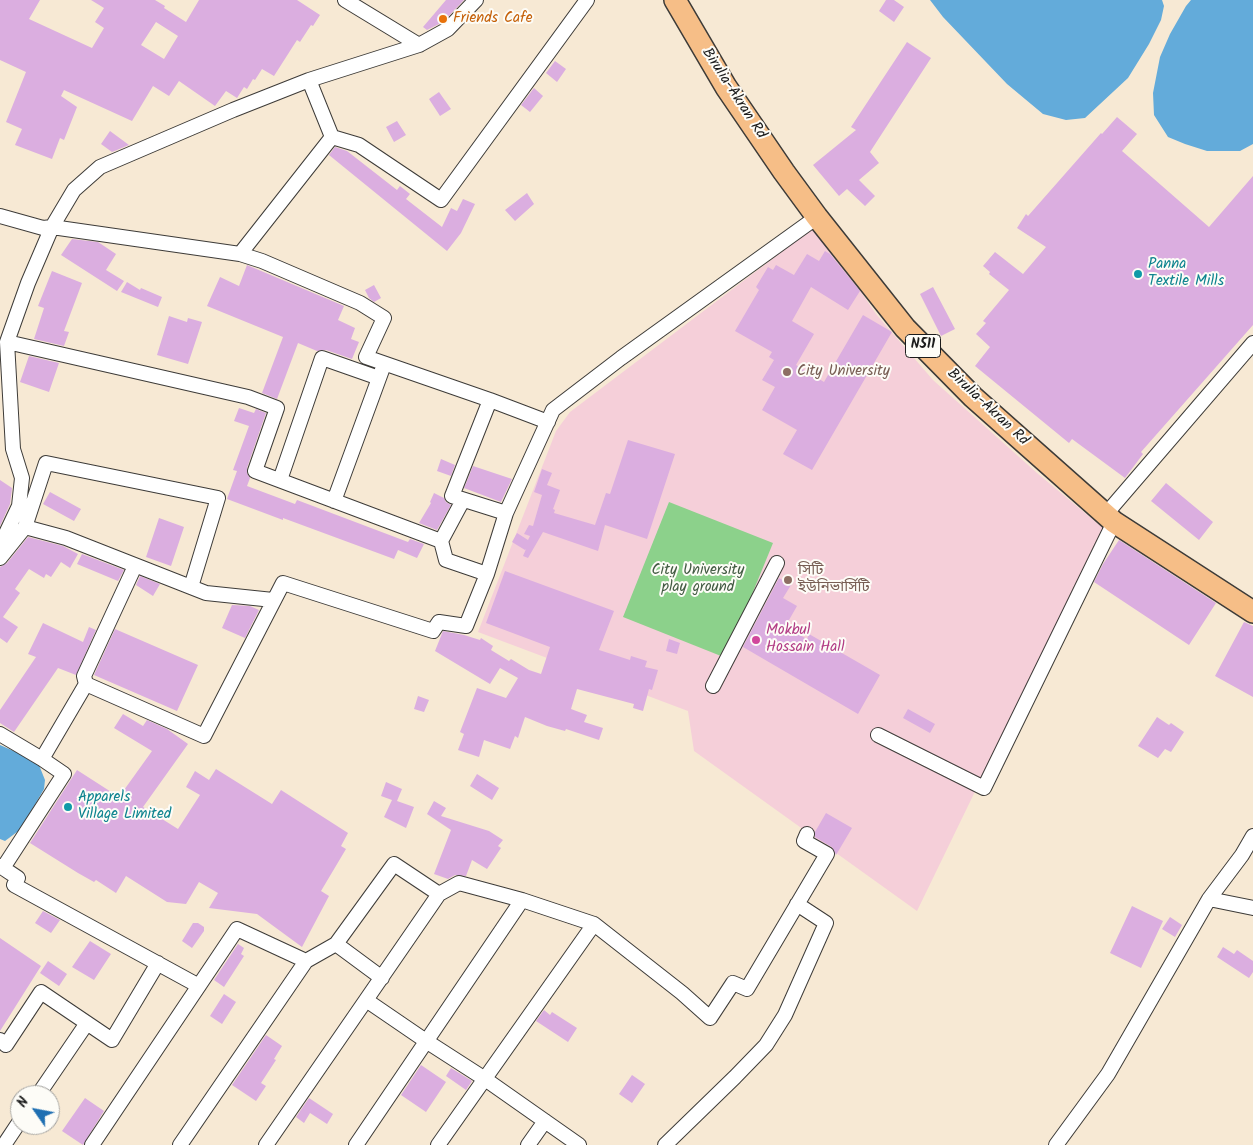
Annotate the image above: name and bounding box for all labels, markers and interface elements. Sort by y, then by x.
place label: Friends Cafe [453,10,532,28]
marker: Friends Cafe [437,13,449,25]
street label: Birulia-Akran Rd [697,45,769,143]
place label: Panna Textile Mills [1148,256,1224,291]
marker: Panna Textile Mills [1132,268,1144,280]
road number: N511 [906,334,940,358]
place label: City University [797,363,890,381]
marker: City University [781,366,793,378]
street label: Birulia-Akran Rd [943,366,1031,450]
park label: City University play ground [652,562,744,597]
place label: সিটি ইউনিভার্সিটি [798,562,870,597]
marker: সিটি ইউনিভার্সিটি [782,574,794,586]
place label: Mokbul Hossain Hall [766,622,845,657]
marker: Mokbul Hossain Hall [750,634,762,646]
place label: Apparels Village Limited [78,789,171,824]
marker: Apparels Village Limited [62,801,74,813]
north arrow [10,1085,60,1135]
text: N [12,1093,35,1112]

